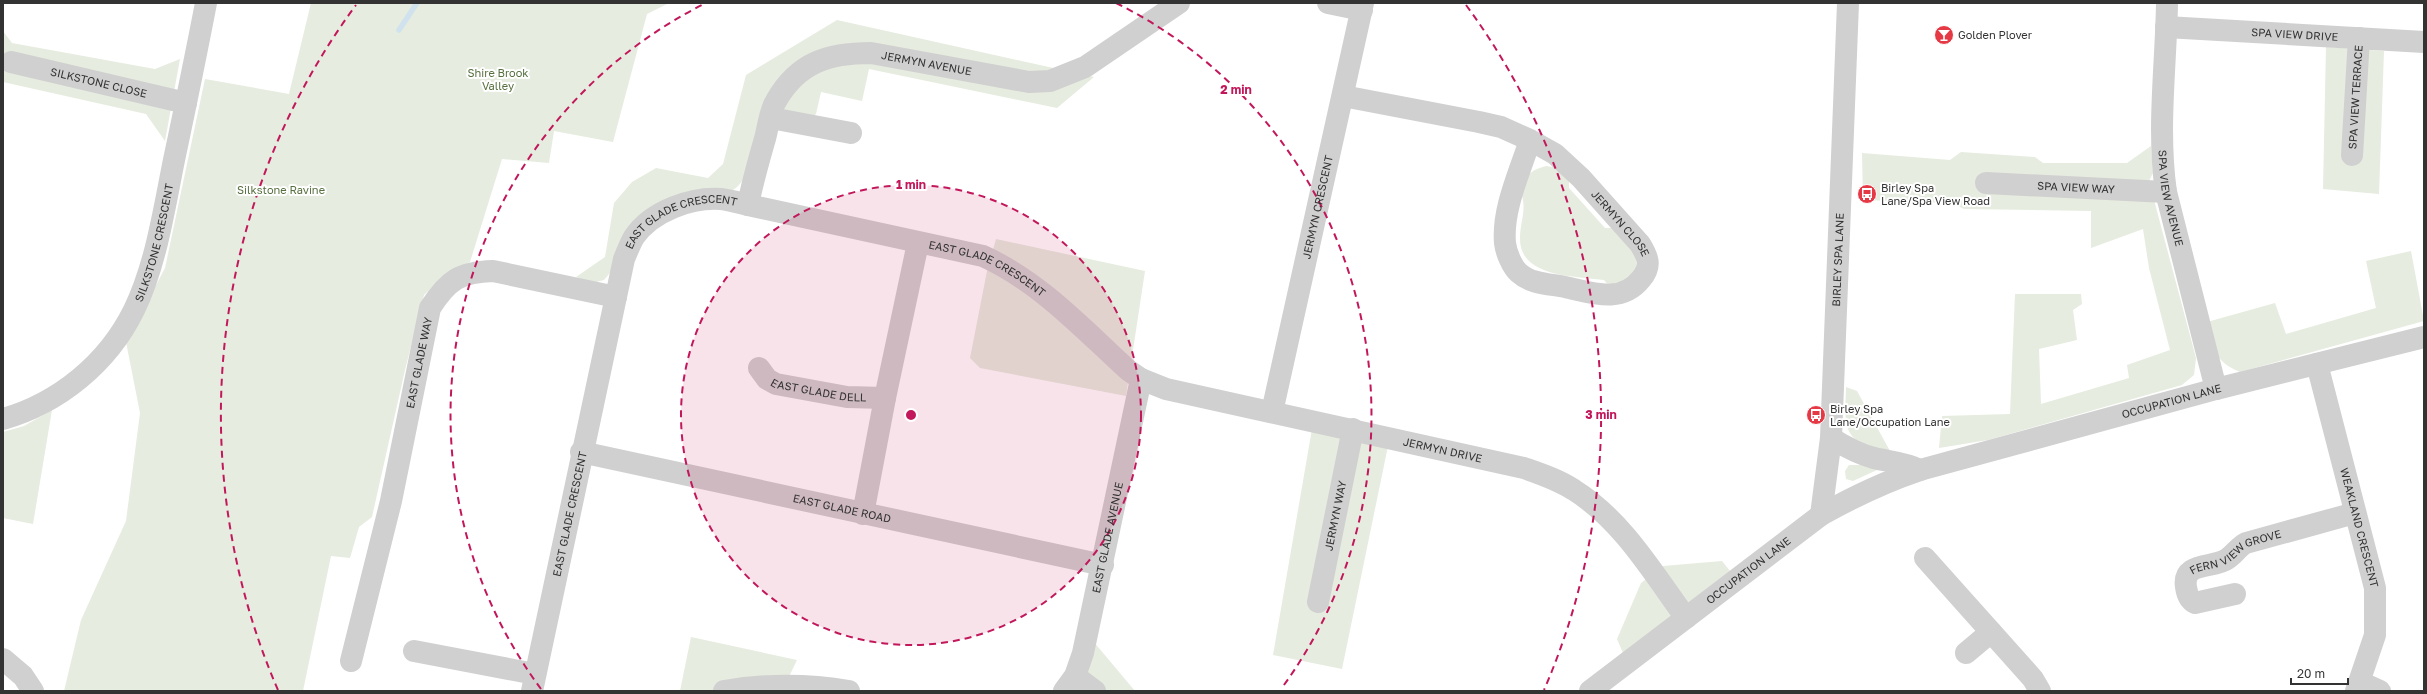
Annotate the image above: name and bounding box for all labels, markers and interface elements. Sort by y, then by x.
bar icon: Golden Plover [1933,24,1955,46]
street label: SPA VIEW DRIVE [2251,25,2339,43]
place label: Golden Plover [1958,28,2033,41]
street label: SPA VIEW TERRACE [2345,44,2365,149]
street label: JERMYN AVENUE [880,48,973,77]
street label: SILKSTONE CLOSE [49,64,149,100]
park label: Shire Brook Valley [467,66,529,92]
text: 2 min [1220,82,1252,97]
street label: SPA VIEW AVENUE [2156,150,2187,248]
street label: JERMYN CRESCENT [1299,154,1335,260]
text: 1 min [896,177,926,192]
street label: SPA VIEW WAY [2037,179,2115,195]
place label: Birley Spa Lane/Spa View Road [1881,181,1990,207]
street label: SILKSTONE CRESCENT [132,182,175,304]
park label: Silkstone Ravine [237,183,325,196]
bus stop icon: Birley Spa Lane/Spa View Road [1856,183,1878,205]
street label: JERMYN CLOSE [1589,187,1653,259]
street label: EAST GLADE CRESCENT [622,192,739,251]
street label: BIRLEY SPA LANE [1829,212,1846,307]
street label: EAST GLADE CRESCENT [928,237,1048,299]
street label: EAST GLADE WAY [403,316,434,409]
street label: EAST GLADE DELL [769,375,867,404]
street label: OCCUPATION LANE [2120,381,2223,421]
place label: Birley Spa Lane/Occupation Lane [1830,402,1950,428]
bus stop icon: Birley Spa Lane/Occupation Lane [1805,404,1827,426]
text: 3 min [1585,407,1617,422]
centre of rings [904,408,918,422]
street label: JERMYN DRIVE [1402,435,1484,465]
street label: EAST GLADE CRESCENT [550,450,589,578]
street label: WEAKLAND CRESCENT [2338,466,2382,589]
street label: JERMYN WAY [1322,479,1348,552]
street label: EAST GLADE AVENUE [1089,480,1125,594]
street label: EAST GLADE ROAD [792,491,893,525]
street label: FERN VIEW GROVE [2187,527,2283,576]
street label: OCCUPATION LANE [1703,534,1793,606]
scale bar [2291,660,2348,686]
text: 20 m [2297,666,2325,681]

